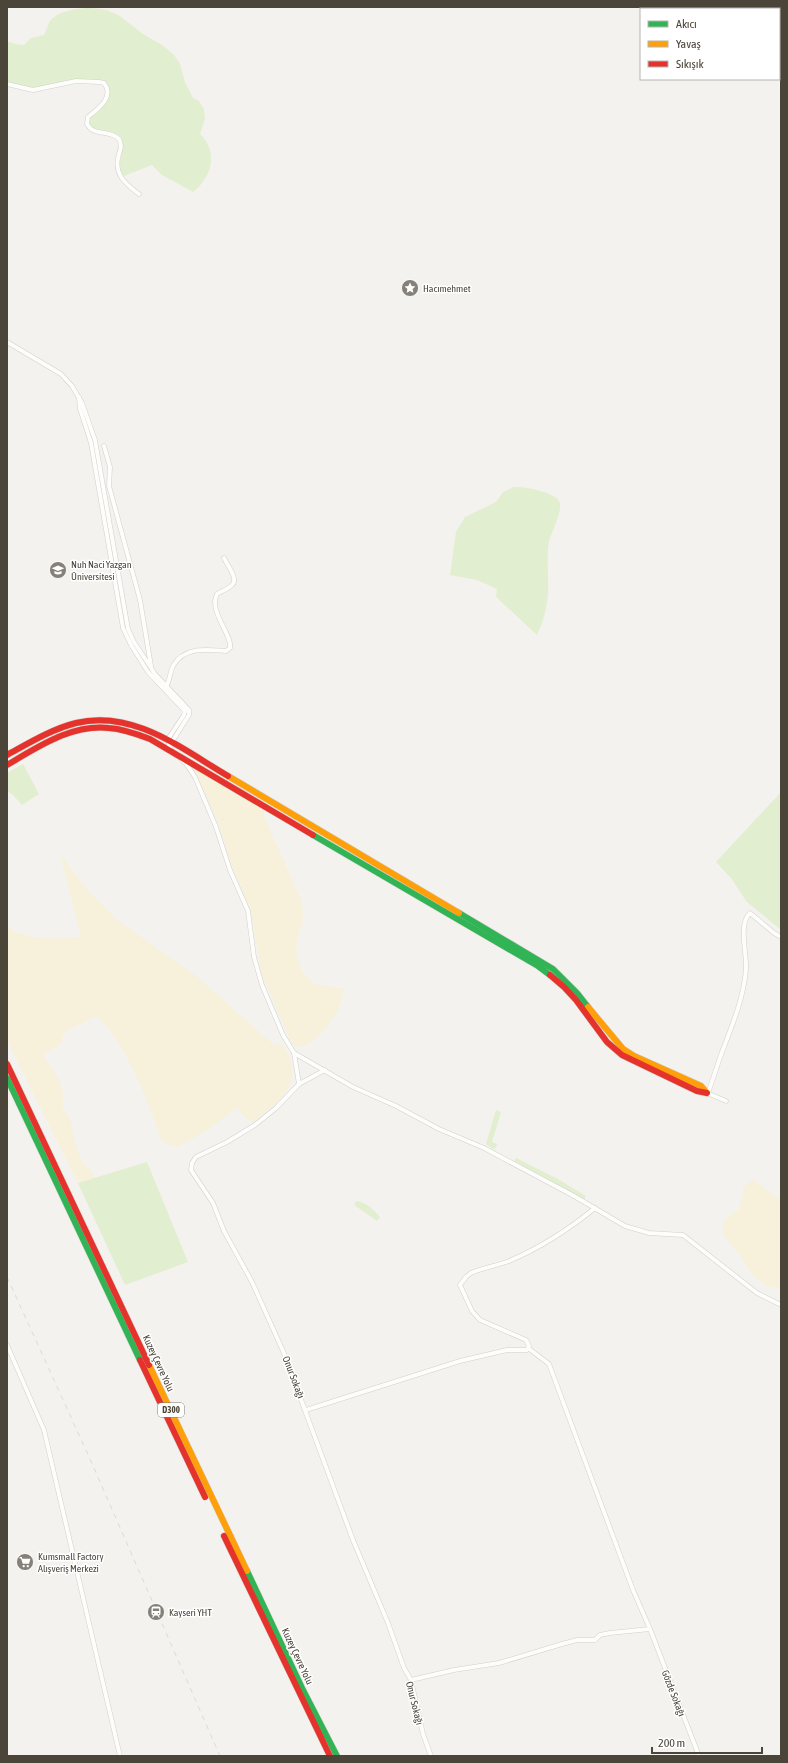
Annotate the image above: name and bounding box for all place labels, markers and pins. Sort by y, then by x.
place icon: Hacımehmet [400,278,420,298]
place label: Hacımehmet [423,283,471,294]
place label: Nuh Naci Yazgan Üniversitesi [71,559,132,582]
school or university icon: Nuh Naci Yazgan Üniversitesi [48,560,68,580]
place label: Kumsmall Factory Alışveriş Merkezi [38,1551,104,1574]
supermarket icon: Kumsmall Factory Alışveriş Merkezi [15,1552,35,1572]
station icon: Kayseri YHT [146,1602,166,1622]
place label: Kayseri YHT [169,1607,212,1618]

